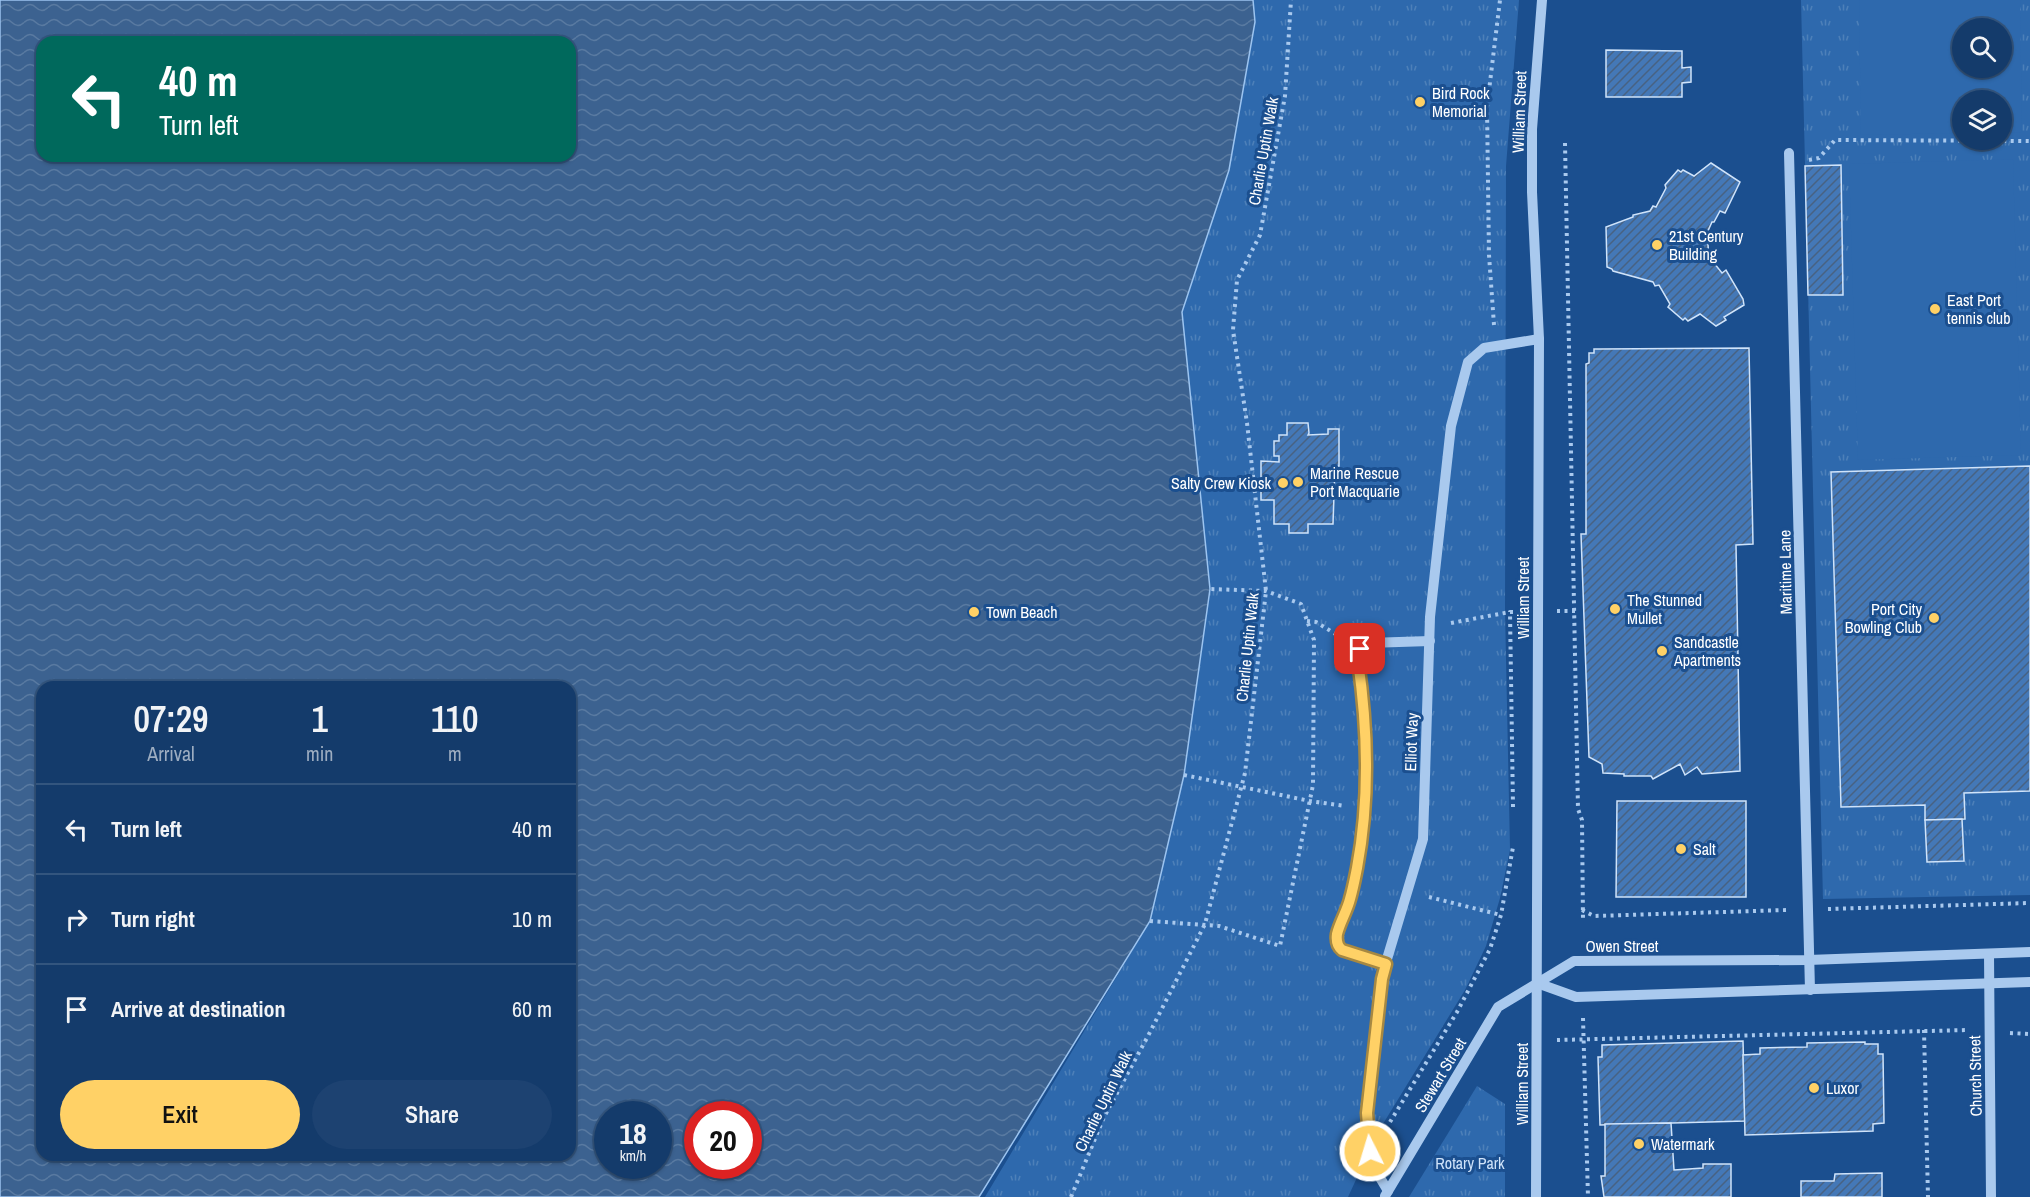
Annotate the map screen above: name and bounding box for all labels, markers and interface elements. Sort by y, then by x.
map controls [1952,18,2012,150]
button: search [1952,18,2012,78]
text: 40 m [159,53,238,109]
icon: left [60,60,138,138]
street label: William Street [1507,70,1531,154]
place label: Bird Rock Memorial [1432,82,1490,122]
button: layers [1952,90,2012,150]
street label: Charlie Uptin Walk [1243,95,1283,207]
marker: Bird Rock Memorial [1413,95,1427,109]
text: Turn left [159,107,238,143]
place label: 21st Century Building [1669,225,1744,265]
marker: 21st Century Building [1650,238,1664,252]
place label: East Port tennis club [1947,289,2010,329]
marker: East Port tennis club [1928,302,1942,316]
place label: Marine Rescue Port Macquarie [1310,462,1400,502]
place label: Salty Crew Kiosk [1171,472,1271,494]
marker: Marine Rescue Port Macquarie [1291,475,1305,489]
marker: Salty Crew Kiosk [1276,476,1290,490]
street label: Maritime Lane [1773,530,1797,614]
street label: William Street [1512,556,1534,639]
place label: The Stunned Mullet [1627,589,1702,629]
street label: Charlie Uptin Walk [1230,591,1264,703]
place label: Port City Bowling Club [1845,598,1922,638]
place label: Town Beach [986,601,1057,623]
marker: The Stunned Mullet [1608,602,1622,616]
marker: Town Beach [967,605,981,619]
marker: Port City Bowling Club [1927,611,1941,625]
pin [1334,623,1385,674]
place label: Sandcastle Apartments [1673,631,1741,671]
icon: arrive [1343,632,1376,665]
marker: Sandcastle Apartments [1655,644,1669,658]
text: 07:29 [134,695,209,743]
text: 1 [312,695,328,743]
text: 110 [431,695,478,743]
street label: Elliot Way [1399,712,1423,772]
text: Arrival [147,740,195,767]
text: min [306,740,333,767]
text: m [448,740,462,767]
icon: left [60,813,93,846]
text: Turn left [111,814,182,844]
text: 40 m [512,814,552,844]
place label: Salt [1693,838,1716,860]
marker: Salt [1674,842,1688,856]
icon: right [60,903,93,936]
text: Turn right [111,904,195,934]
text: 10 m [512,904,552,934]
street label: Owen Street [1586,935,1659,957]
icon: arrive [60,993,93,1026]
text: Arrive at destination [111,994,285,1024]
text: 60 m [512,994,552,1024]
street label: Stewart Street [1409,1033,1471,1116]
street label: Church Street [1963,1035,1987,1117]
street label: William Street [1511,1042,1533,1125]
street label: Charlie Uptin Walk [1069,1047,1137,1155]
place label: Luxor [1826,1077,1859,1099]
button: Exit [60,1080,300,1149]
button: Share [312,1080,552,1149]
marker: Luxor [1807,1081,1821,1095]
speed limit sign: 20 [684,1101,762,1179]
text: 18 [619,1113,647,1153]
position arrow [1338,1119,1402,1183]
place label: Watermark [1651,1133,1715,1155]
marker: Watermark [1632,1137,1646,1151]
text: km/h [620,1145,646,1166]
park label: Rotary Park [1435,1152,1505,1174]

